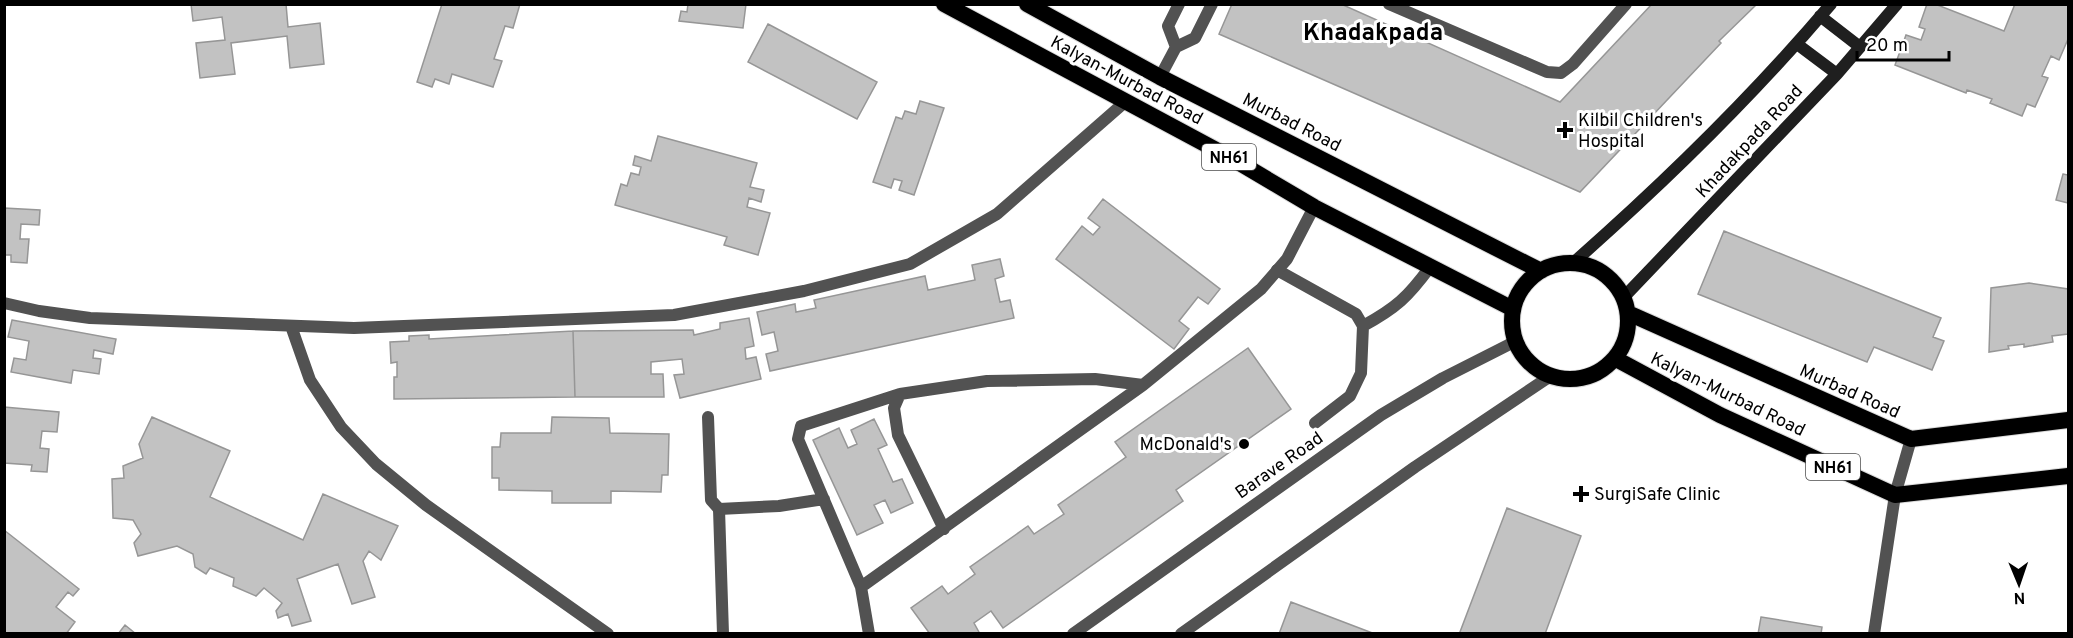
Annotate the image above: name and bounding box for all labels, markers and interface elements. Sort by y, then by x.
district label: Khadakpada [1303,19,1443,49]
scale bar [1857,24,1948,62]
street label: Kalyan-Murbad Road [1046,31,1207,131]
text: 20 m [1866,35,1908,58]
street label: Khadakpada Road [1692,81,1809,204]
street label: Murbad Road [1238,89,1345,158]
place label: Kilbil Children's Hospital [1578,110,1703,154]
marker: Kilbil Children's Hospital [1556,121,1574,139]
road number: NH61 [1202,144,1256,170]
street label: Kalyan-Murbad Road [1646,348,1809,443]
street label: Murbad Road [1795,360,1903,425]
street label: Barave Road [1231,427,1328,505]
place label: McDonald's [1140,434,1232,457]
marker: McDonald's [1237,437,1251,451]
road number: NH61 [1806,454,1860,480]
place label: SurgiSafe Clinic [1594,484,1721,507]
marker: SurgiSafe Clinic [1572,485,1590,503]
north arrow [1989,554,2049,614]
text: N [2013,587,2026,607]

